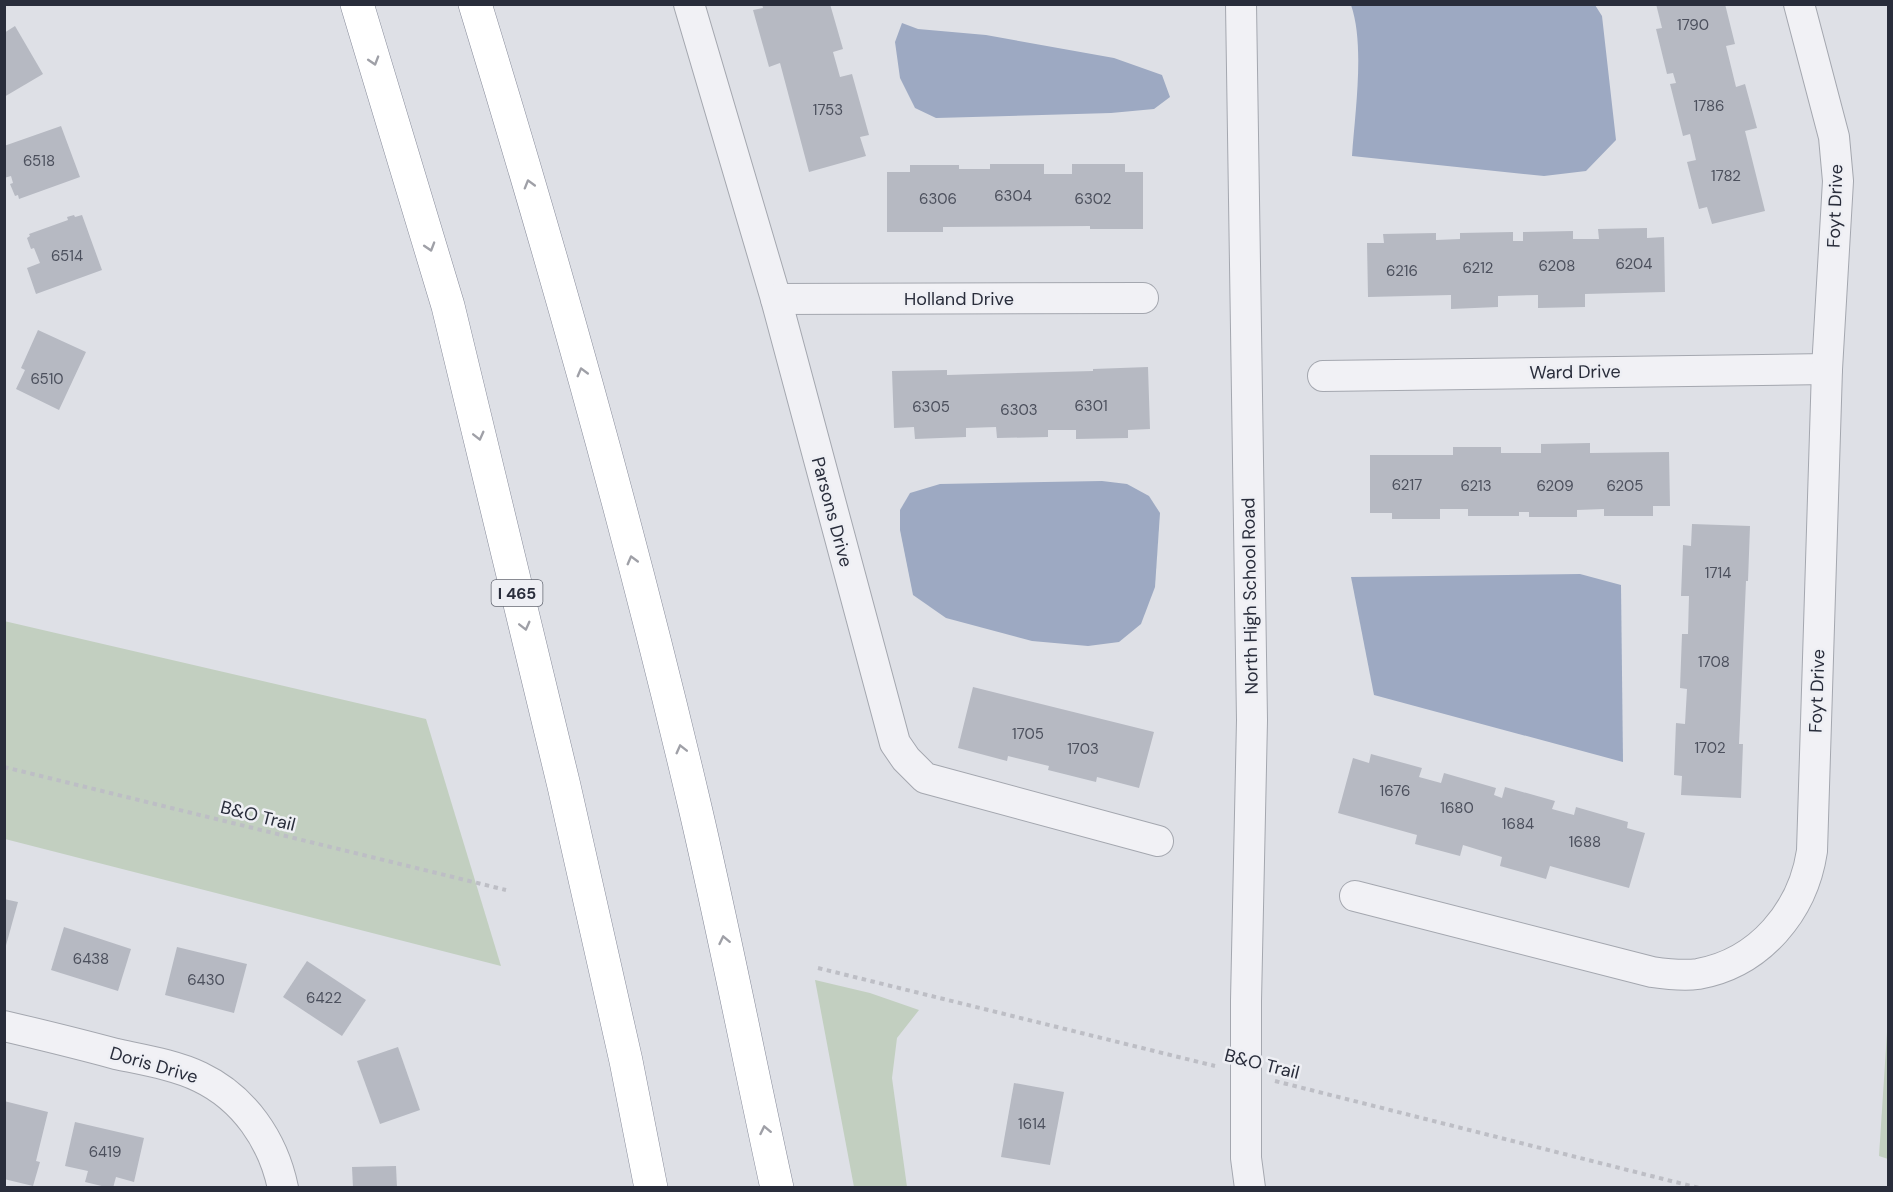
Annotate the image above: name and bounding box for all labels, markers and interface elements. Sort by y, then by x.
house number: 1790 [1677,15,1709,35]
one-way arrow [367,55,379,65]
house number: 1786 [1694,96,1724,116]
house number: 1753 [813,100,843,120]
house number: 6518 [23,151,55,171]
street label: Foyt Drive [1822,164,1848,248]
house number: 1782 [1711,166,1741,186]
one-way arrow [524,179,536,190]
house number: 6304 [994,186,1032,206]
house number: 6306 [919,189,957,209]
house number: 6302 [1074,189,1112,209]
one-way arrow [423,241,435,252]
house number: 6514 [51,246,83,266]
house number: 6204 [1616,254,1652,274]
house number: 6208 [1539,256,1575,276]
house number: 6212 [1463,258,1494,278]
house number: 6216 [1386,261,1418,281]
street label: Holland Drive [904,287,1014,311]
street label: Ward Drive [1529,359,1621,385]
one-way arrow [577,367,589,378]
house number: 6510 [30,369,64,389]
house number: 6301 [1074,396,1108,416]
house number: 6305 [912,397,950,417]
house number: 6303 [1000,400,1038,420]
one-way arrow [472,431,485,441]
street label: Parsons Drive [806,454,858,570]
house number: 6217 [1392,475,1422,495]
house number: 6213 [1460,476,1492,496]
house number: 6209 [1536,476,1574,496]
house number: 6205 [1607,476,1643,496]
street label: North High School Road [1236,497,1264,695]
one-way arrow [627,555,640,565]
house number: 1714 [1705,563,1731,583]
road number: I 465 [492,580,542,606]
one-way arrow [518,620,531,630]
street label: Foyt Drive [1804,649,1830,733]
house number: 1708 [1698,652,1730,672]
house number: 1705 [1012,724,1044,744]
house number: 1702 [1694,738,1726,758]
house number: 1703 [1067,739,1099,759]
one-way arrow [675,744,688,754]
house number: 1676 [1380,781,1410,801]
street label: B&O Trail [218,795,298,837]
house number: 1680 [1440,798,1474,818]
house number: 1684 [1502,814,1534,834]
house number: 1688 [1569,832,1601,852]
one-way arrow [718,935,731,945]
house number: 6438 [73,949,109,969]
house number: 6430 [187,970,225,990]
house number: 6422 [306,988,342,1008]
street label: Doris Drive [107,1041,201,1089]
street label: B&O Trail [1222,1043,1302,1085]
house number: 1614 [1018,1114,1046,1134]
one-way arrow [759,1126,772,1136]
house number: 6419 [89,1142,121,1162]

